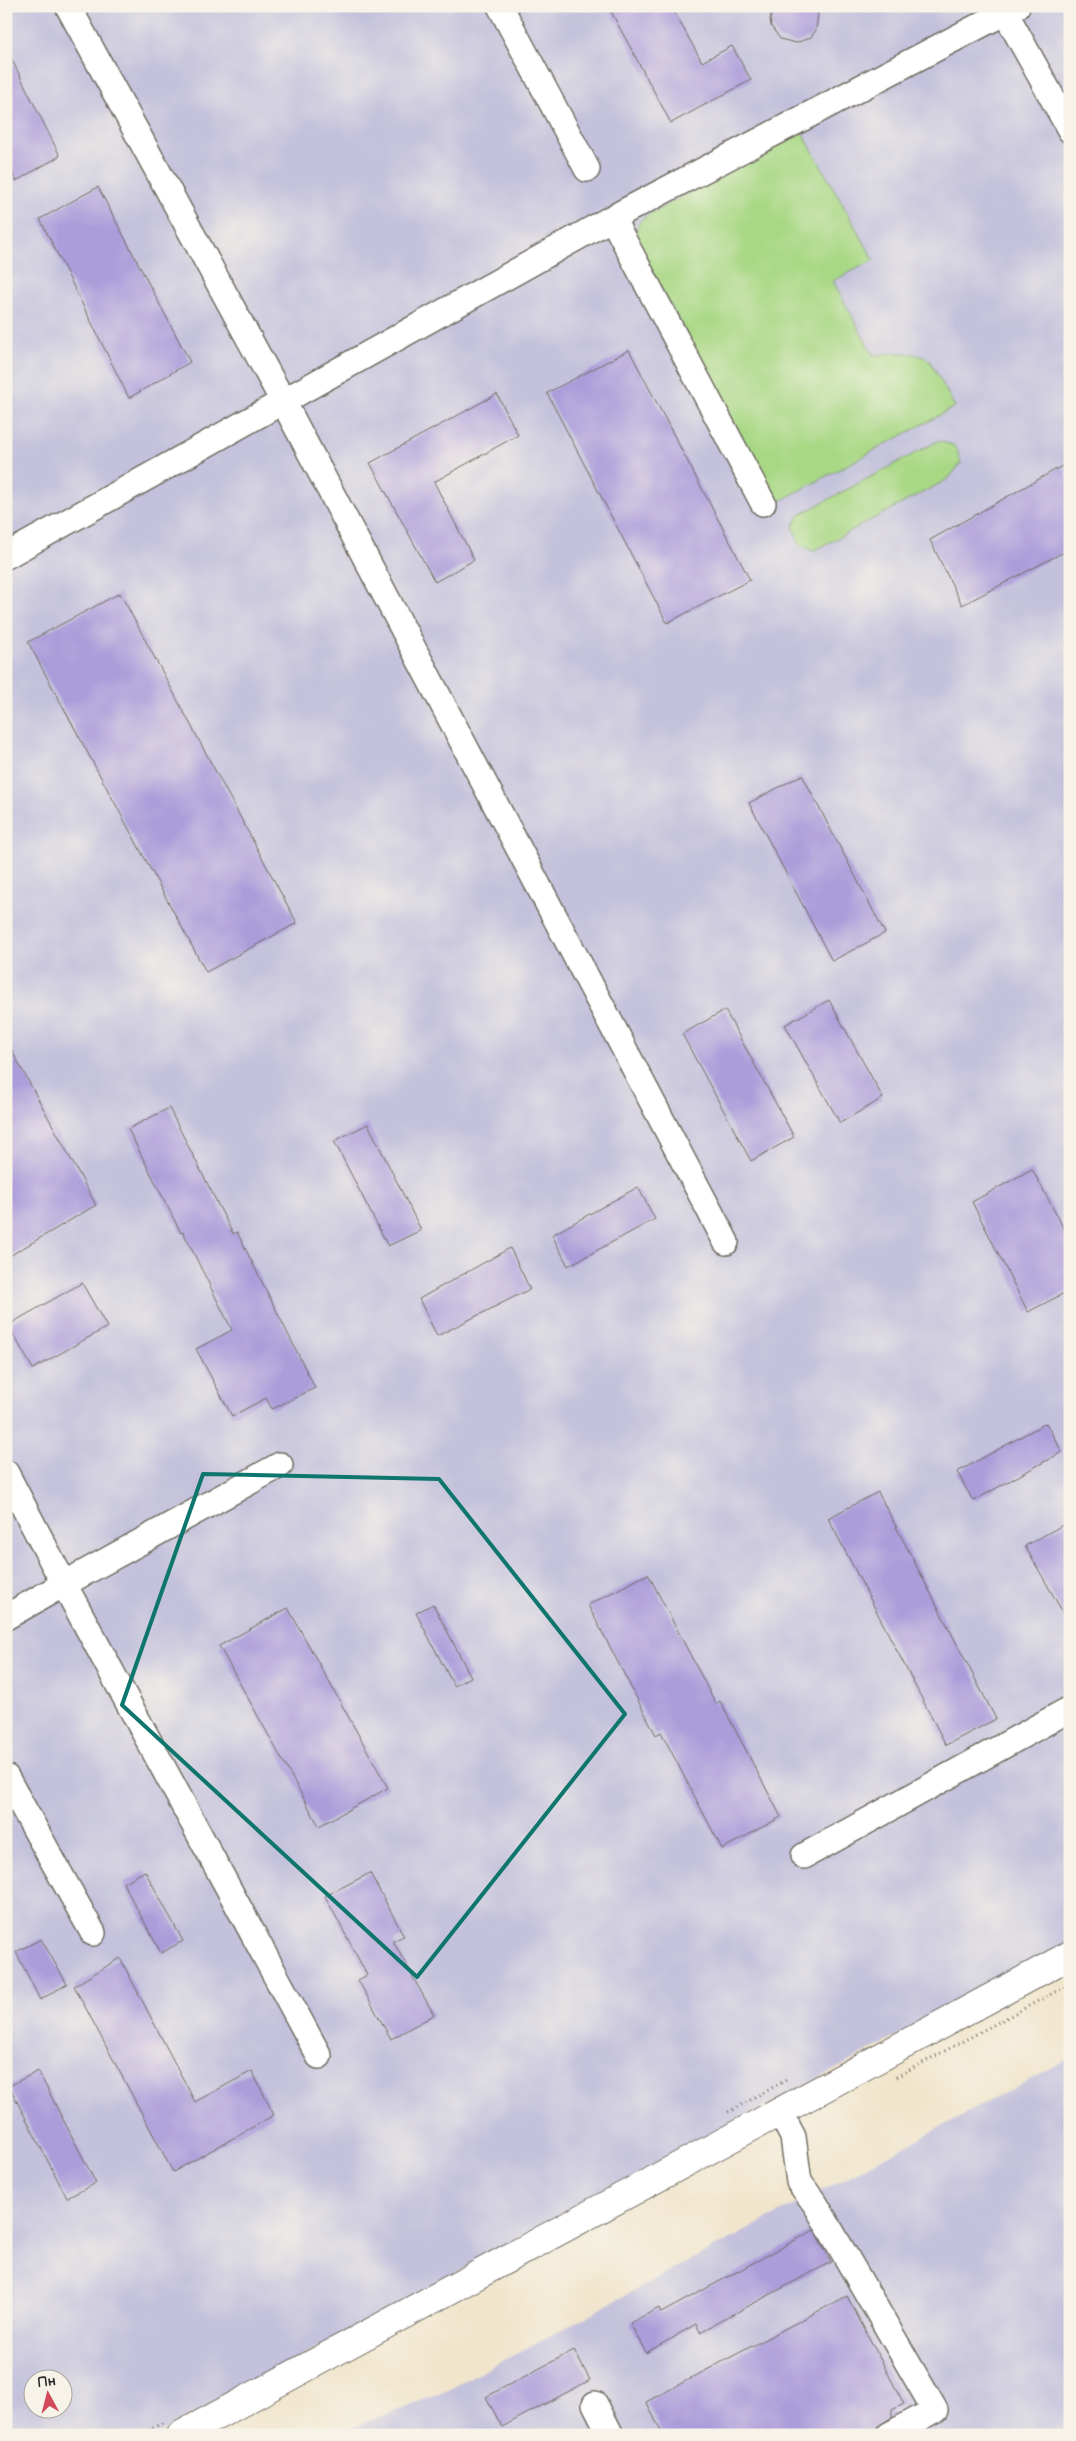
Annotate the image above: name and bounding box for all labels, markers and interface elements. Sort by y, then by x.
north arrow [22,2368,72,2418]
text: Пн [36,2372,57,2391]

